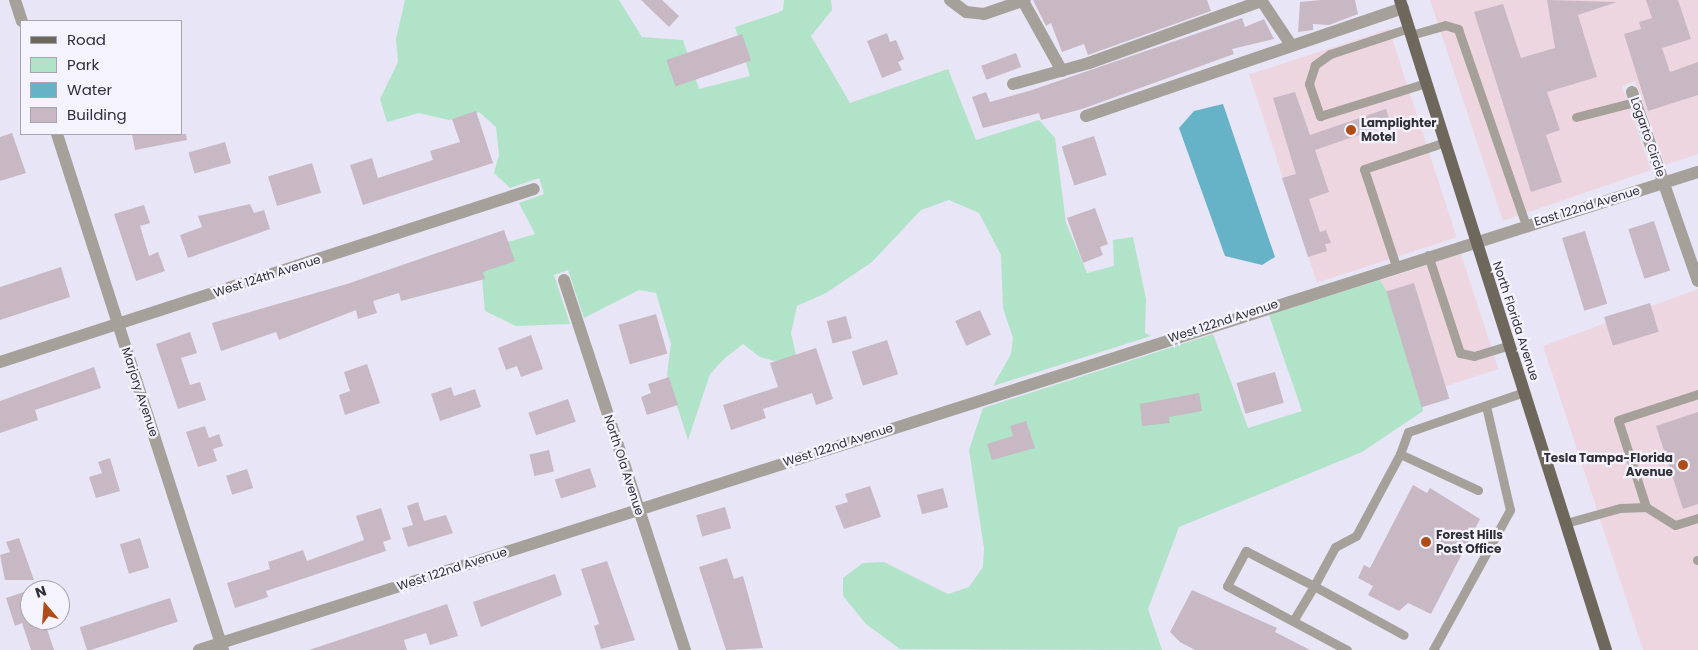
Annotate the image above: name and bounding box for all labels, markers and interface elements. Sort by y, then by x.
legend [20,20,182,135]
text: Road [67,29,106,50]
text: Park [67,54,99,75]
text: Water [67,79,112,100]
street label: Logarto Circle [1628,95,1668,179]
text: Building [67,104,127,125]
place label: Lamplighter Motel [1361,116,1436,144]
marker: Lamplighter Motel [1345,124,1357,136]
street label: East 122nd Avenue [1532,183,1642,229]
street label: West 124th Avenue [212,252,322,300]
street label: North Florida Avenue [1490,260,1542,382]
street label: West 122nd Avenue [1166,296,1280,346]
street label: Marjory Avenue [119,346,161,438]
street label: North Ola Avenue [601,413,647,517]
street label: West 122nd Avenue [781,420,895,470]
place label: Tesla Tampa-Florida Avenue [1544,451,1673,479]
marker: Tesla Tampa-Florida Avenue [1677,459,1689,471]
place label: Forest Hills Post Office [1436,528,1503,556]
marker: Forest Hills Post Office [1420,536,1432,548]
street label: West 122nd Avenue [395,544,509,594]
north arrow [20,580,70,630]
text: N [33,581,49,603]

